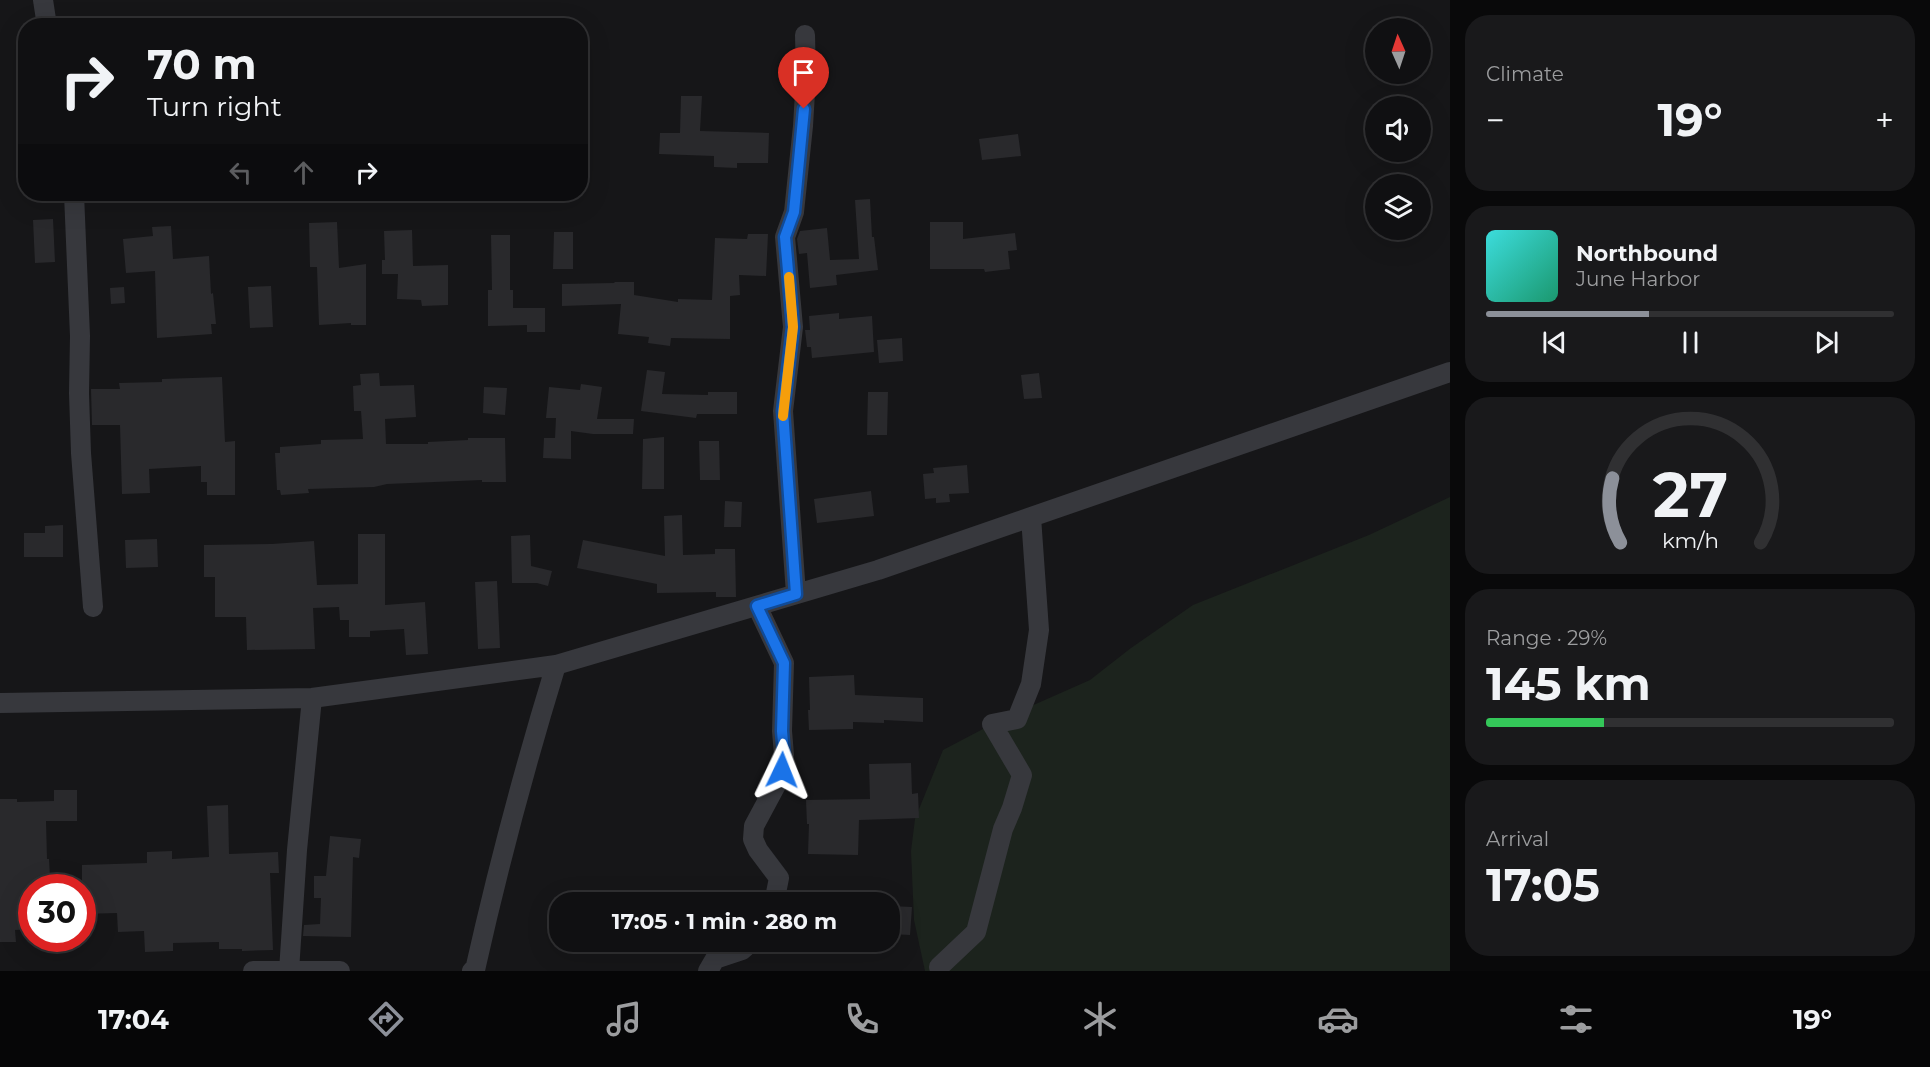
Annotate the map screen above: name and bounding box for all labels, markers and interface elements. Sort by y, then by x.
north arrow [1365,18,1431,84]
map controls [1365,18,1431,240]
text: 70 m [147,38,257,90]
icon: right [48,42,126,120]
pin [778,47,829,109]
icon: arrive [787,56,820,89]
text: Climate [1486,62,1564,86]
text: Turn right [147,90,282,123]
text: 19° [1657,92,1723,147]
button: sound [1365,96,1431,162]
text: − [1486,100,1505,140]
text: + [1875,100,1894,140]
icon: left [224,156,257,189]
icon: ahead [287,156,320,189]
icon: right [350,156,383,189]
button: layers [1365,174,1431,240]
text: Northbound [1576,240,1718,267]
text: June Harbor [1576,267,1700,291]
icon: previous [1538,326,1571,359]
icon: pause [1674,326,1707,359]
icon: next [1810,326,1843,359]
text: 27 [1652,457,1728,533]
text: km/h [1661,527,1719,553]
text: Range · 29% [1486,626,1607,650]
text: 145 km [1486,656,1651,711]
position arrow [750,738,814,802]
text: Arrival [1486,827,1549,851]
text: 17:05 [1486,857,1600,912]
speed limit sign: 30 [18,874,96,952]
text: 17:05 · 1 min · 280 m [612,908,837,935]
icon: directions [365,998,407,1040]
icon: music [603,998,645,1040]
icon: phone [841,998,883,1040]
icon: climate [1079,998,1121,1040]
icon: car [1317,998,1359,1040]
icon: filters [1555,998,1597,1040]
text: 17:04 [98,1003,169,1036]
text: 19° [1793,1003,1832,1036]

